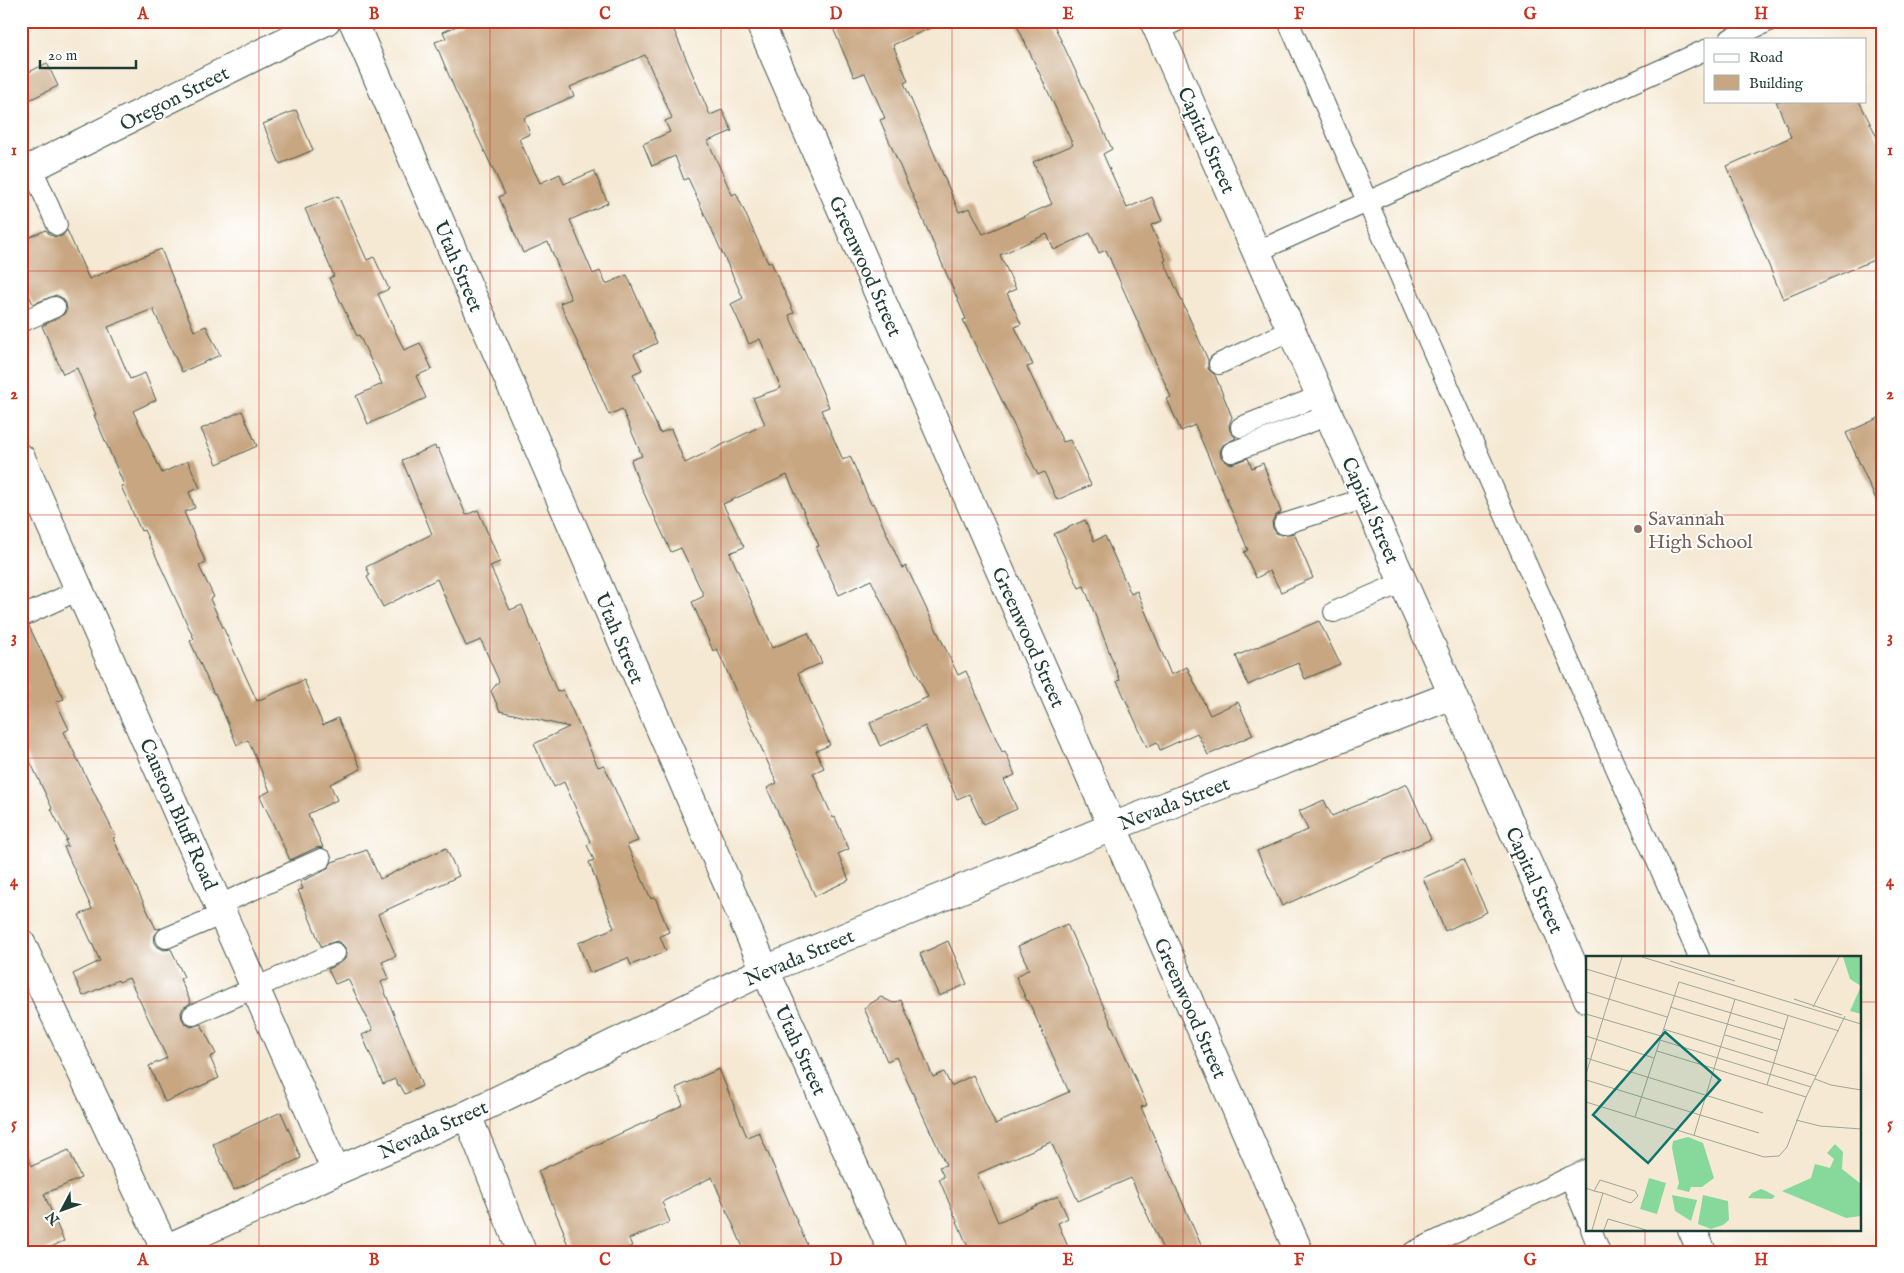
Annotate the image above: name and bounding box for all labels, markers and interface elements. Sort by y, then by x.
text: A [137,5,150,25]
text: B [369,5,380,25]
text: C [599,5,611,25]
text: D [830,5,843,25]
text: E [1062,5,1074,25]
text: F [1294,5,1305,25]
text: G [1524,5,1537,25]
text: H [1754,5,1768,25]
scale bar [40,38,136,70]
legend [1704,38,1866,102]
text: 20 m [48,46,78,65]
text: Road [1749,48,1784,67]
street label: Oregon Street [116,61,234,138]
text: Building [1749,74,1804,93]
street label: Capital Street [1171,83,1240,198]
text: 1 [11,141,17,161]
text: 1 [1887,141,1893,161]
street label: Greenwood Street [822,192,907,341]
street label: Utah Street [427,217,488,316]
text: 2 [10,385,18,405]
text: 2 [1886,385,1894,405]
street label: Capital Street [1335,453,1404,568]
place label: Savannah High School [1648,507,1753,555]
marker: Savannah High School [1632,523,1644,535]
street label: Greenwood Street [985,563,1070,712]
street label: Utah Street [588,589,649,688]
text: 3 [11,628,17,648]
text: 3 [1887,628,1893,648]
street label: Causton Bluff Road [133,735,222,895]
street label: Nevada Street [1116,772,1234,837]
street label: Capital Street [1499,823,1568,938]
text: 4 [10,872,19,892]
text: 4 [1886,872,1895,892]
street label: Nevada Street [741,924,858,993]
street label: Greenwood Street [1147,934,1232,1083]
inset map [1586,956,1862,1230]
street label: Utah Street [768,1002,831,1100]
street label: Nevada Street [375,1095,492,1166]
text: 5 [11,1115,17,1135]
text: 5 [1887,1115,1893,1135]
north arrow [38,1186,88,1236]
text: N [42,1207,64,1229]
text: A [137,1251,150,1271]
text: B [369,1251,380,1271]
text: C [599,1251,611,1271]
text: D [830,1251,843,1271]
text: E [1062,1251,1074,1271]
text: F [1294,1251,1305,1271]
text: G [1524,1251,1537,1271]
text: H [1754,1251,1768,1271]

